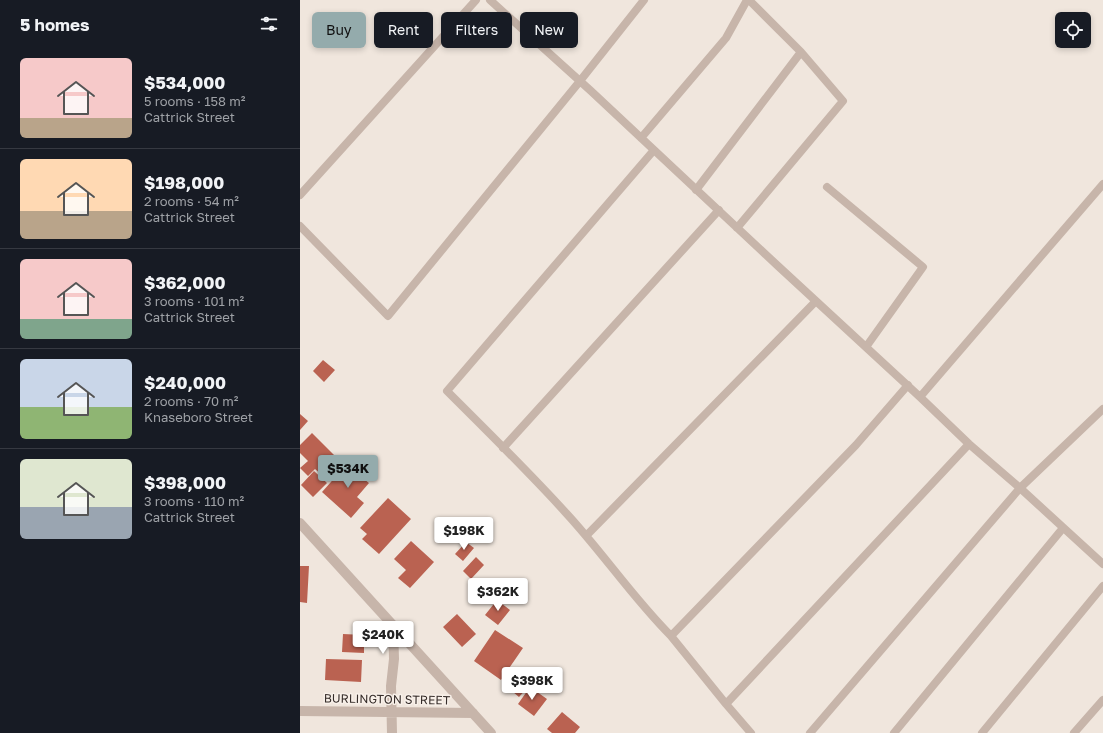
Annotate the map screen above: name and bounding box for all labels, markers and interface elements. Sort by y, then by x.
chip: Buy [312,12,366,48]
chip: Rent [374,12,433,48]
chip: Filters [441,12,512,48]
chip: New [520,12,578,48]
map controls [1055,12,1091,48]
button: locate [1055,12,1091,48]
icon: filters [258,13,280,35]
text: 5 homes [20,14,90,35]
text: $534,000 [144,72,225,93]
icon: home [52,74,100,122]
text: 5 rooms · 158 m² [144,93,245,109]
text: Cattrick Street [144,109,235,125]
text: $198,000 [144,172,224,193]
icon: home [52,175,100,223]
text: 2 rooms · 54 m² [144,193,239,209]
text: Cattrick Street [144,209,235,225]
text: $362,000 [144,272,226,293]
icon: home [52,275,100,323]
text: 3 rooms · 101 m² [144,293,244,309]
text: Cattrick Street [144,309,235,325]
text: $240,000 [144,372,226,393]
icon: home [52,375,100,423]
text: 2 rooms · 70 m² [144,393,239,409]
text: Knaseboro Street [144,409,253,425]
pin: $534K [320,455,376,489]
text: $534K [327,460,369,476]
text: $398,000 [144,472,226,493]
icon: home [52,475,100,523]
text: 3 rooms · 110 m² [144,493,244,509]
text: Cattrick Street [144,509,235,525]
pin: $198K [436,517,492,551]
text: $198K [443,522,485,538]
pin: $362K [470,578,526,612]
text: $362K [477,583,519,599]
pin: $240K [355,621,411,655]
text: $240K [362,626,404,642]
pin: $398K [504,667,560,701]
text: $398K [511,672,553,688]
street label: BURLINGTON STREET [324,690,451,708]

